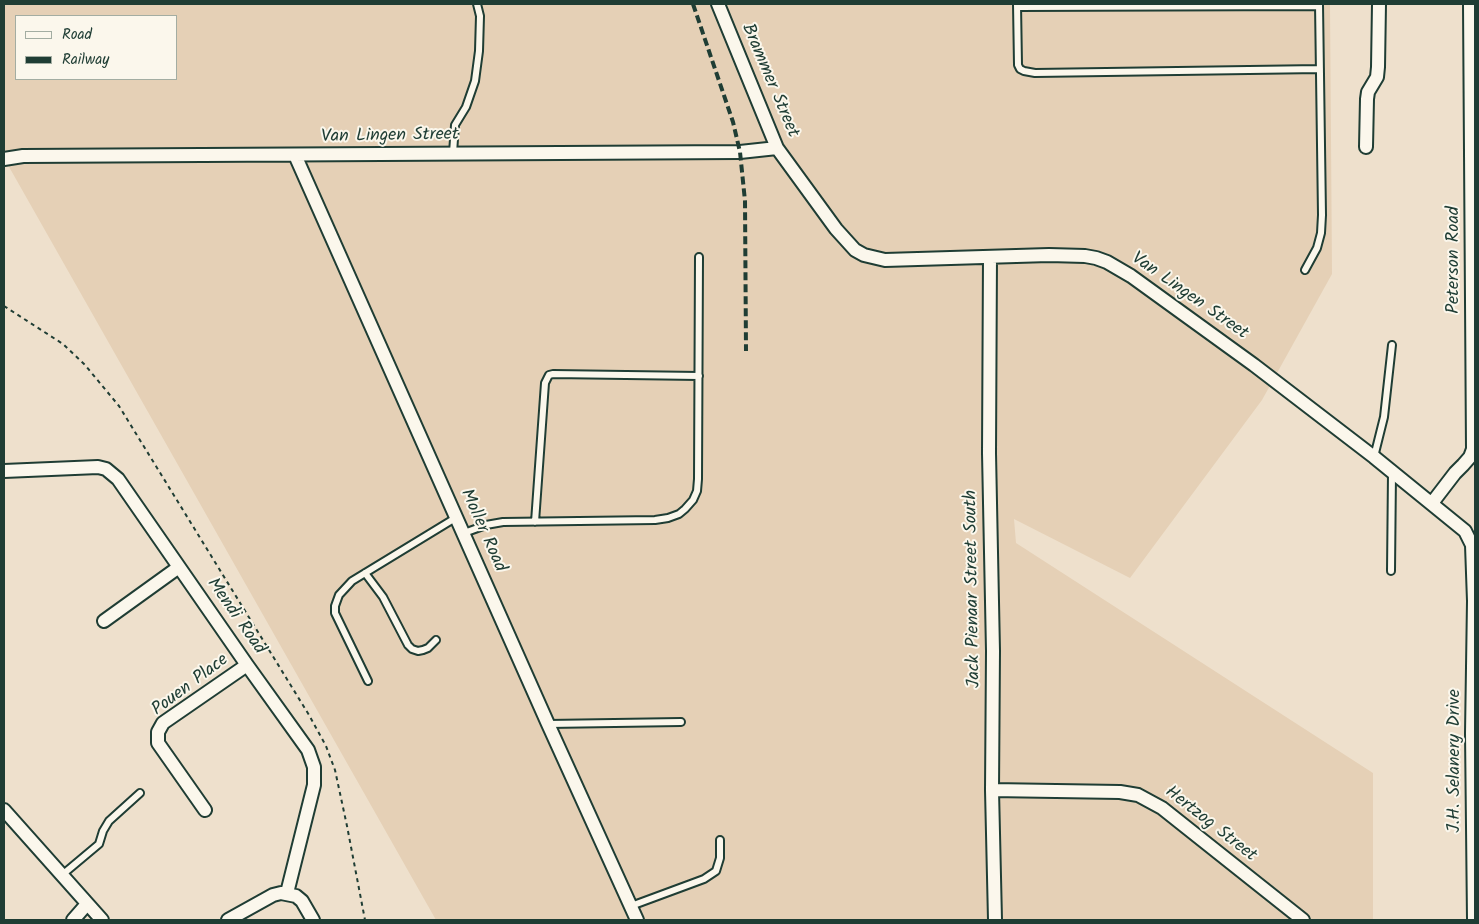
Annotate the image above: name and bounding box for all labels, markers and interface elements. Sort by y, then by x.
legend [15,15,178,80]
street label: Brammer Street [735,21,803,141]
text: Road [62,23,92,47]
text: Railway [62,48,109,72]
street label: Van Lingen Street [321,125,459,149]
street label: Peterson Road [1444,206,1466,314]
street label: Van Lingen Street [1126,249,1252,345]
street label: Moller Road [454,486,510,576]
street label: Jack Pienaar Street South [961,490,987,688]
street label: Mendi Road [201,575,269,659]
street label: Pouen Place [148,650,234,722]
street label: J.H. Selanery Drive [1445,689,1467,833]
street label: Hertzog Street [1160,782,1260,868]

